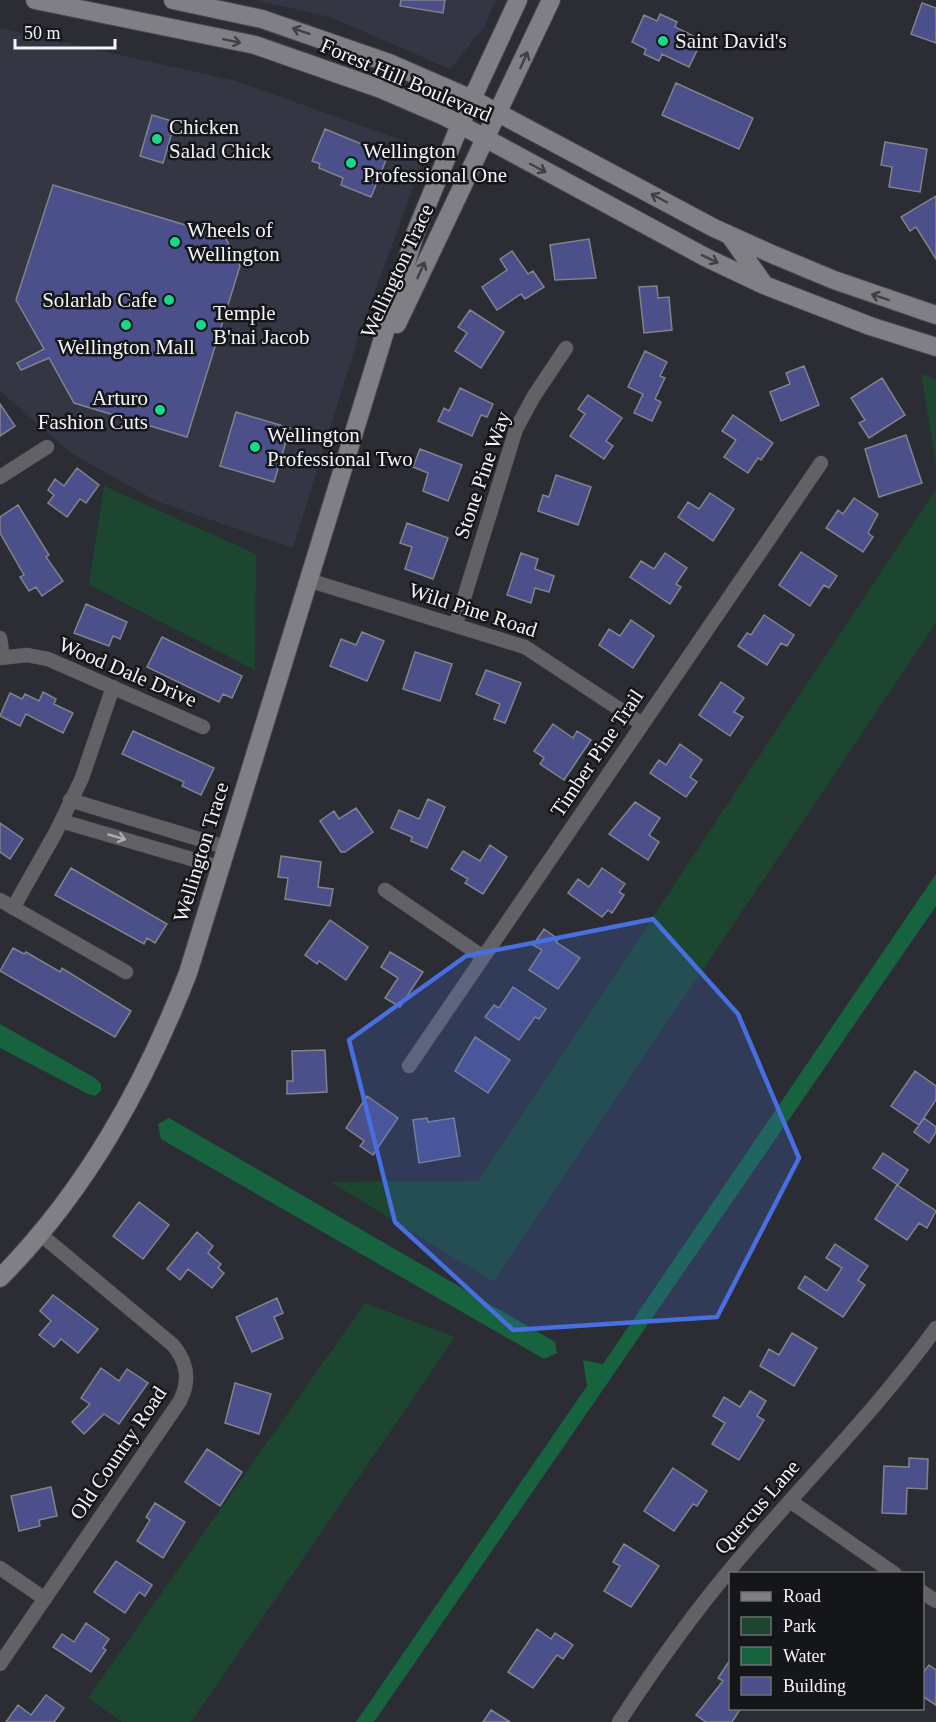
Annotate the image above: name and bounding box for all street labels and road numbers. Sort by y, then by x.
street label: Forest Hill Boulevard [317,33,495,127]
street label: Wellington Trace [356,200,438,342]
street label: Stone Pine Way [449,408,515,542]
street label: Wild Pine Road [406,578,541,642]
street label: Wood Dale Drive [55,632,201,712]
street label: Timber Pine Trail [546,685,649,821]
street label: Wellington Trace [168,779,234,925]
street label: Old Country Road [65,1382,172,1524]
street label: Quercus Lane [709,1455,805,1559]

